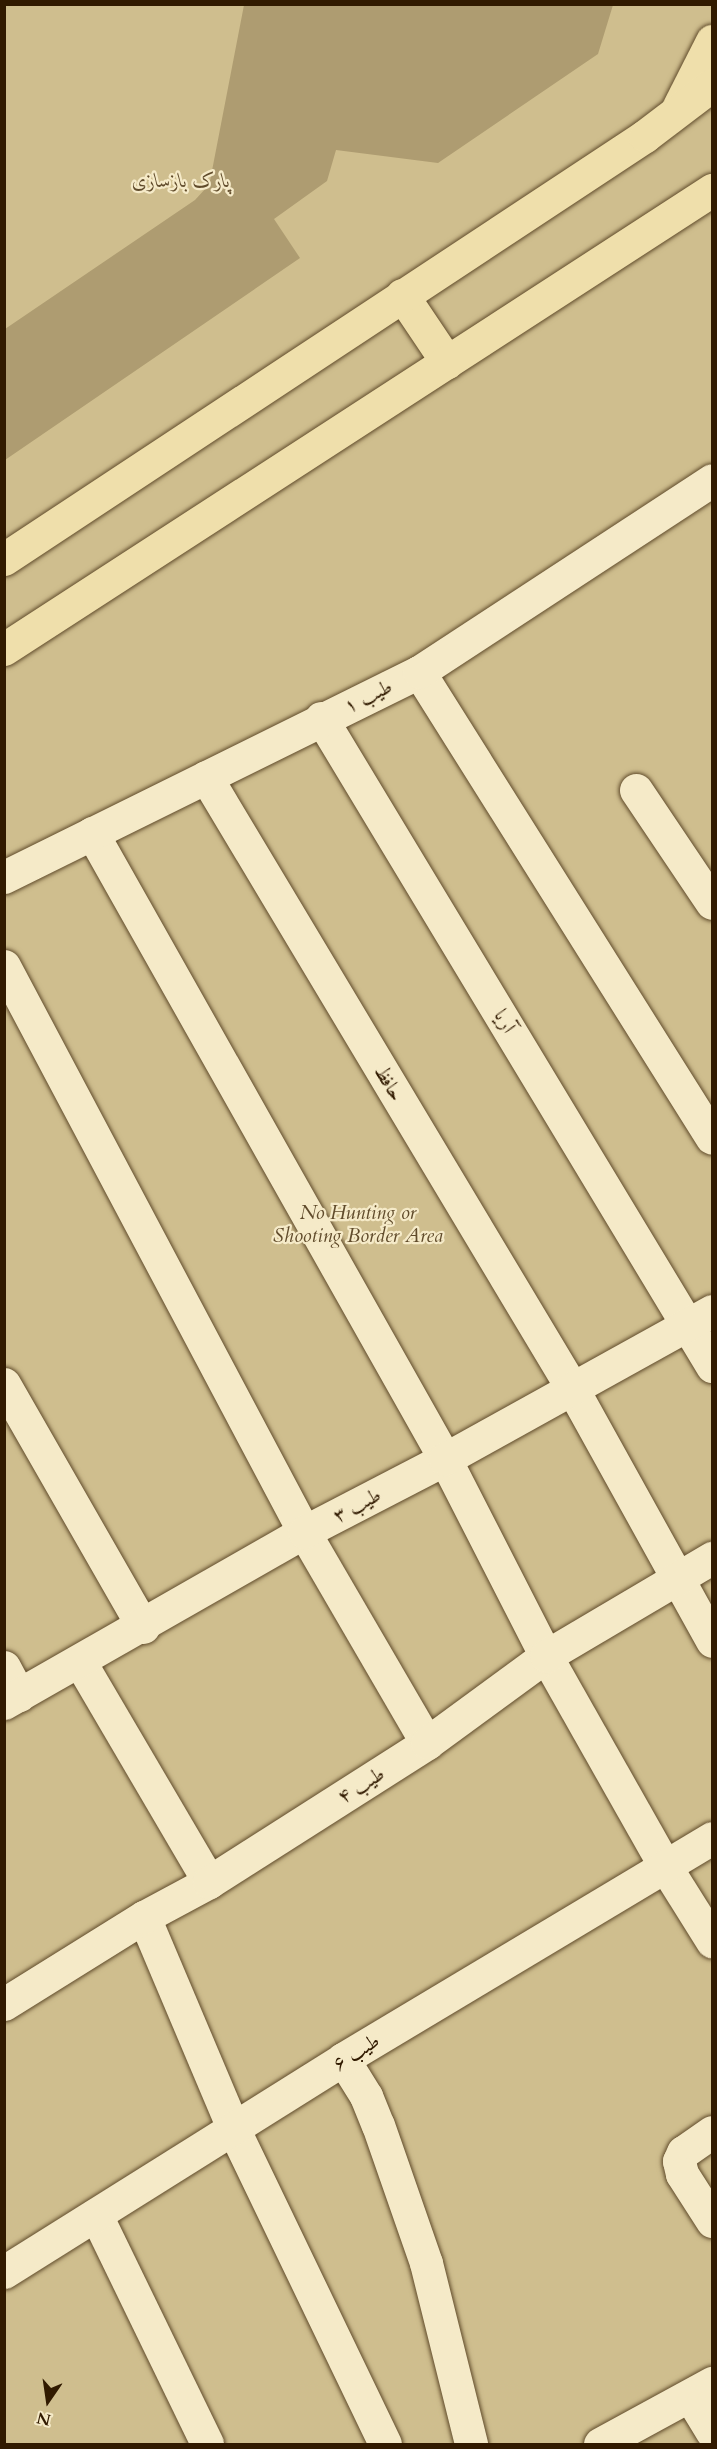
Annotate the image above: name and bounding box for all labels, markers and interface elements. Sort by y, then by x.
park label: پارک بازسازی [132,168,230,192]
street label: طیب ۱ [340,674,396,718]
street label: آریا [489,1005,521,1037]
street label: حافظ [369,1061,409,1105]
park label: No Hunting or Shooting Border Area [273,1201,443,1248]
street label: طیب ۳ [329,1482,385,1528]
street label: طیب ۴ [333,1761,389,1809]
street label: طیب ۶ [328,2028,384,2076]
north arrow [18,2371,78,2431]
text: N [35,2406,53,2431]

